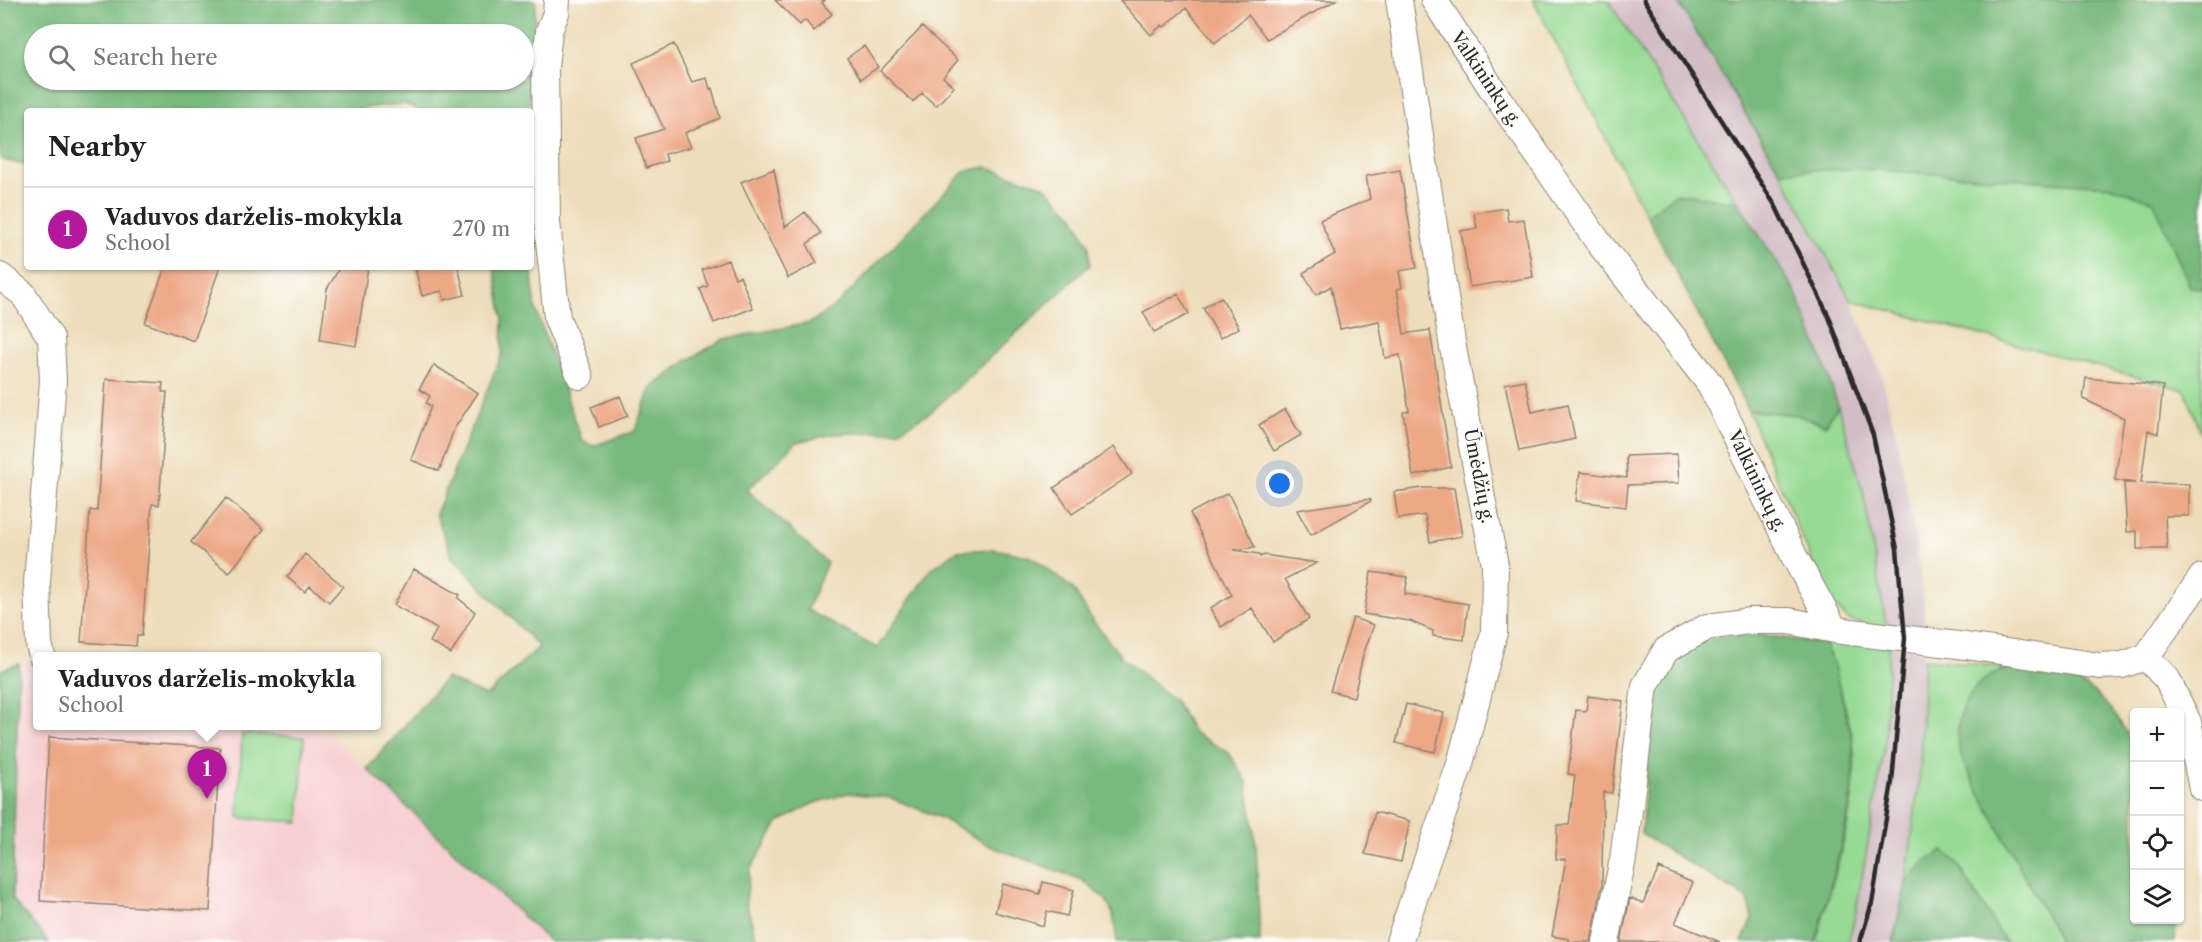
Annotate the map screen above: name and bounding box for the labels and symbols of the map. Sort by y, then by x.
street label: Valkininkų g. [1445,26,1526,131]
street label: Ūmėdžių g. [1459,426,1501,525]
street label: Valkininkų g. [1722,426,1791,535]
your location [1265,469,1294,498]
pin: 1 [188,750,226,799]

